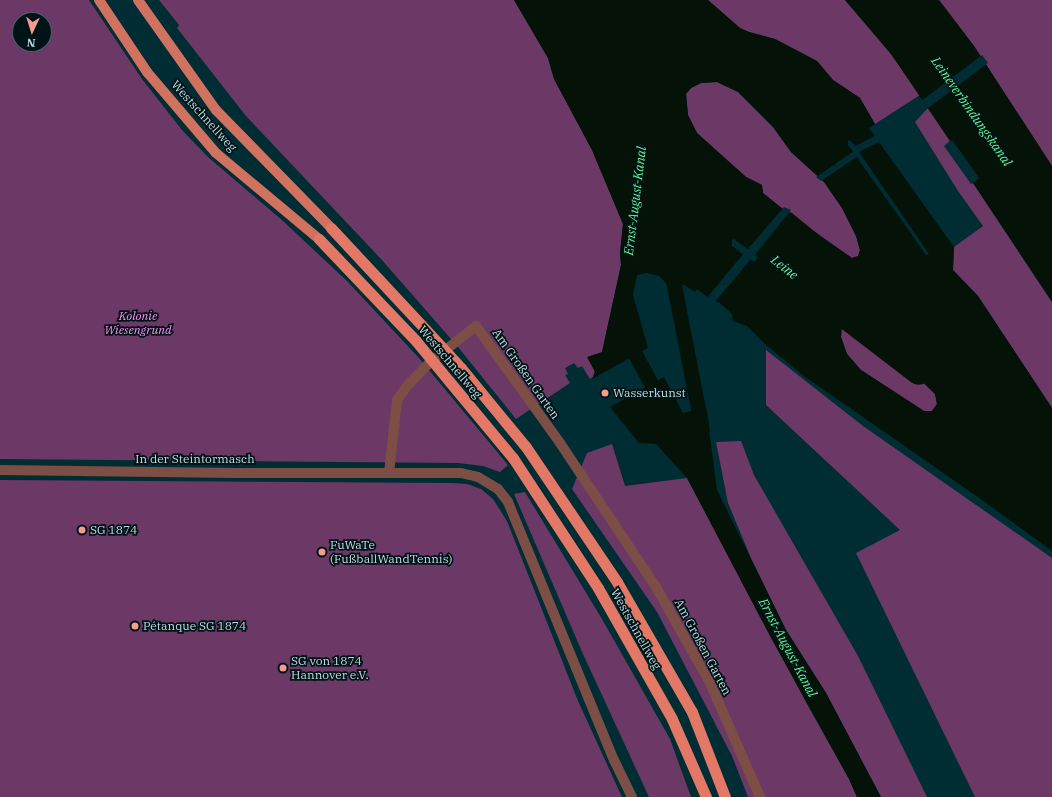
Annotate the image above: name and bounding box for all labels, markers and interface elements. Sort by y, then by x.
north arrow [12,12,52,52]
text: N [26,36,36,50]
water label: Leineverbindungskanal [927,54,1015,170]
street label: Westschnellweg [168,78,240,154]
water label: Ernst-August-Kanal [622,146,650,256]
water label: Leine [767,253,801,283]
park label: Kolonie Wiesengrund [104,309,172,337]
street label: Westschnellweg [415,323,485,401]
street label: Am Großen Garten [489,326,563,422]
place label: Wasserkunst [613,386,686,400]
marker: Wasserkunst [600,388,610,398]
street label: In der Steintormasch [135,452,255,466]
place label: SG 1874 [90,523,137,537]
marker: SG 1874 [77,525,87,535]
place label: FuWaTe (FußballWandTennis) [330,538,452,566]
marker: FuWaTe (FußballWandTennis) [317,547,327,557]
street label: Westschnellweg [608,586,664,672]
street label: Am Großen Garten [672,596,734,698]
water label: Ernst-August-Kanal [754,596,820,700]
place label: Pétanque SG 1874 [143,619,246,633]
marker: Pétanque SG 1874 [130,621,140,631]
place label: SG von 1874 Hannover e.V. [291,654,369,682]
marker: SG von 1874 Hannover e.V. [278,663,288,673]

